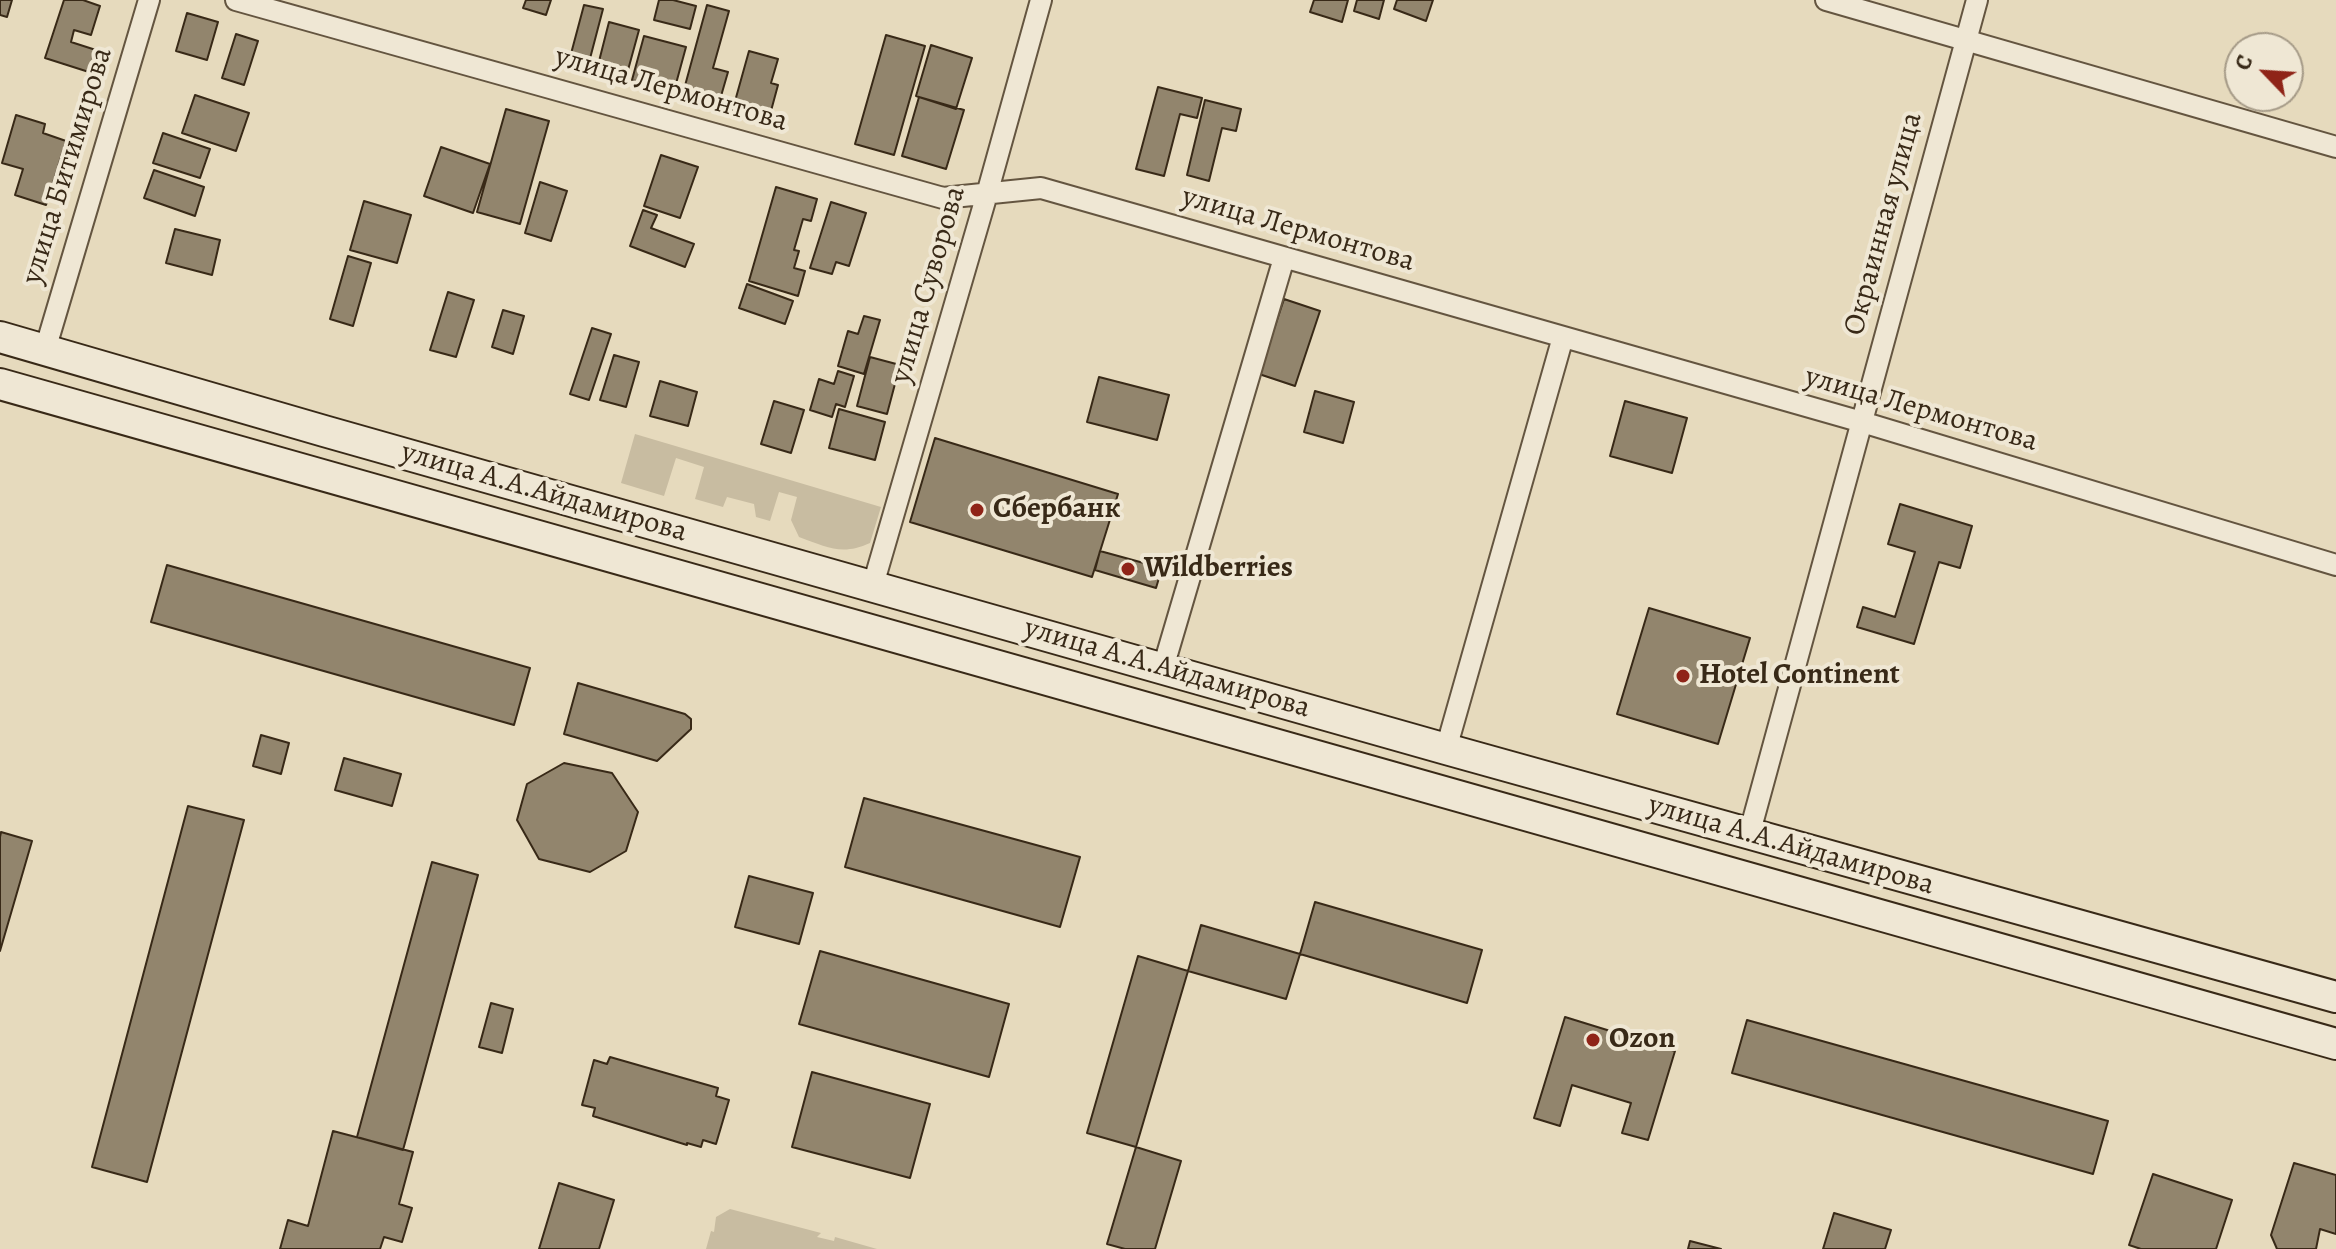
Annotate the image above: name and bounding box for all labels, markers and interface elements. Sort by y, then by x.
north arrow [2224,32,2304,112]
street label: улица Лермонтова [551,40,791,140]
street label: улица Битимирова [15,43,121,289]
text: С [2228,50,2261,75]
street label: Окраинная улица [1837,109,1931,339]
street label: улица Лермонтова [1178,180,1418,280]
street label: улица Суворова [884,182,974,388]
street label: улица Лермонтова [1801,360,2041,460]
street label: улица А.А.Айдамирова [397,435,691,551]
place label: Сбербанк [993,492,1121,528]
marker: Сбербанк [968,501,986,519]
place label: Wildberries [1144,551,1293,587]
marker: Wildberries [1119,560,1137,578]
street label: улица А.А.Айдамирова [1020,611,1314,727]
place label: Hotel Continent [1699,658,1900,694]
marker: Hotel Continent [1674,667,1692,685]
street label: улица А.А.Айдамирова [1644,788,1938,904]
place label: Ozon [1609,1022,1675,1058]
marker: Ozon [1584,1031,1602,1049]

